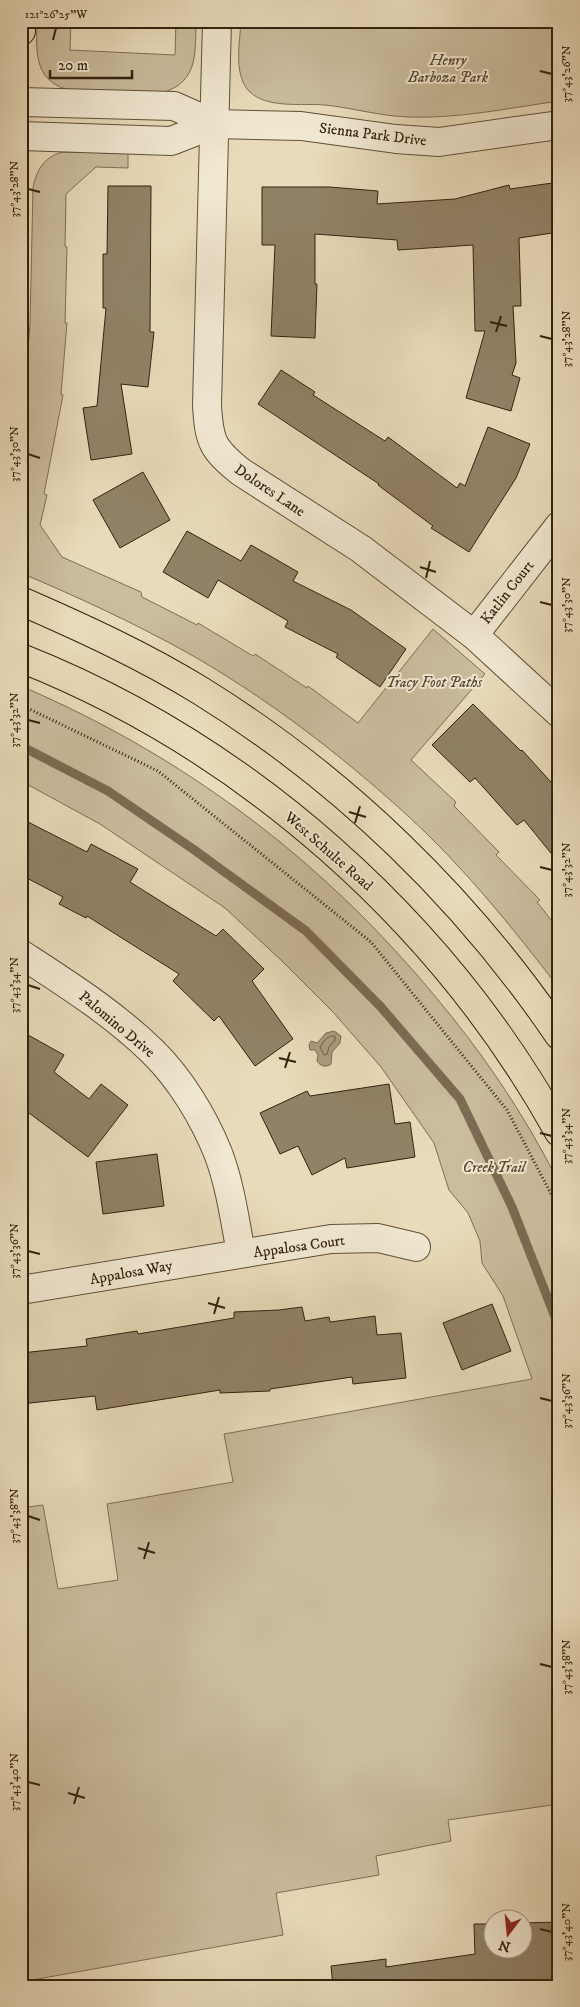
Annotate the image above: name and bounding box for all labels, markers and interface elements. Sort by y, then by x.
text: 121°26'25"W [25,7,88,22]
text: 37°43'26"N [559,45,574,103]
scale bar [50,48,132,80]
park label: Henry Barboza Park [407,51,489,87]
text: 20 m [58,56,88,75]
street label: Sienna Park Drive [318,118,428,150]
text: 37°43'28"N [7,160,22,217]
text: 37°43'28"N [559,310,574,367]
text: 37°43'30"N [7,426,22,482]
street label: Dolores Lane [231,460,309,521]
street label: Katlin Court [476,556,538,628]
text: 37°43'30"N [559,577,574,633]
park label: Tracy Foot Paths [386,673,482,692]
text: 37°43'32"N [7,692,22,748]
street label: West Schulte Road [280,807,377,895]
text: 37°43'32"N [559,842,574,898]
text: 37°43'34"N [7,957,22,1013]
street label: Palomino Drive [75,987,159,1062]
text: 37°43'34"N [559,1108,574,1164]
park label: Creek Trail [463,1158,528,1177]
text: 37°43'36"N [7,1223,22,1279]
street label: Appalosa Court [252,1231,346,1262]
street label: Appalosa Way [88,1256,175,1289]
text: 37°43'36"N [559,1373,574,1429]
text: 37°43'38"N [7,1488,22,1544]
text: 37°43'38"N [559,1639,574,1695]
text: 37°43'40"N [7,1753,22,1811]
text: 37°43'40"N [559,1903,574,1961]
north arrow [482,1910,532,1960]
text: N [496,1935,513,1956]

